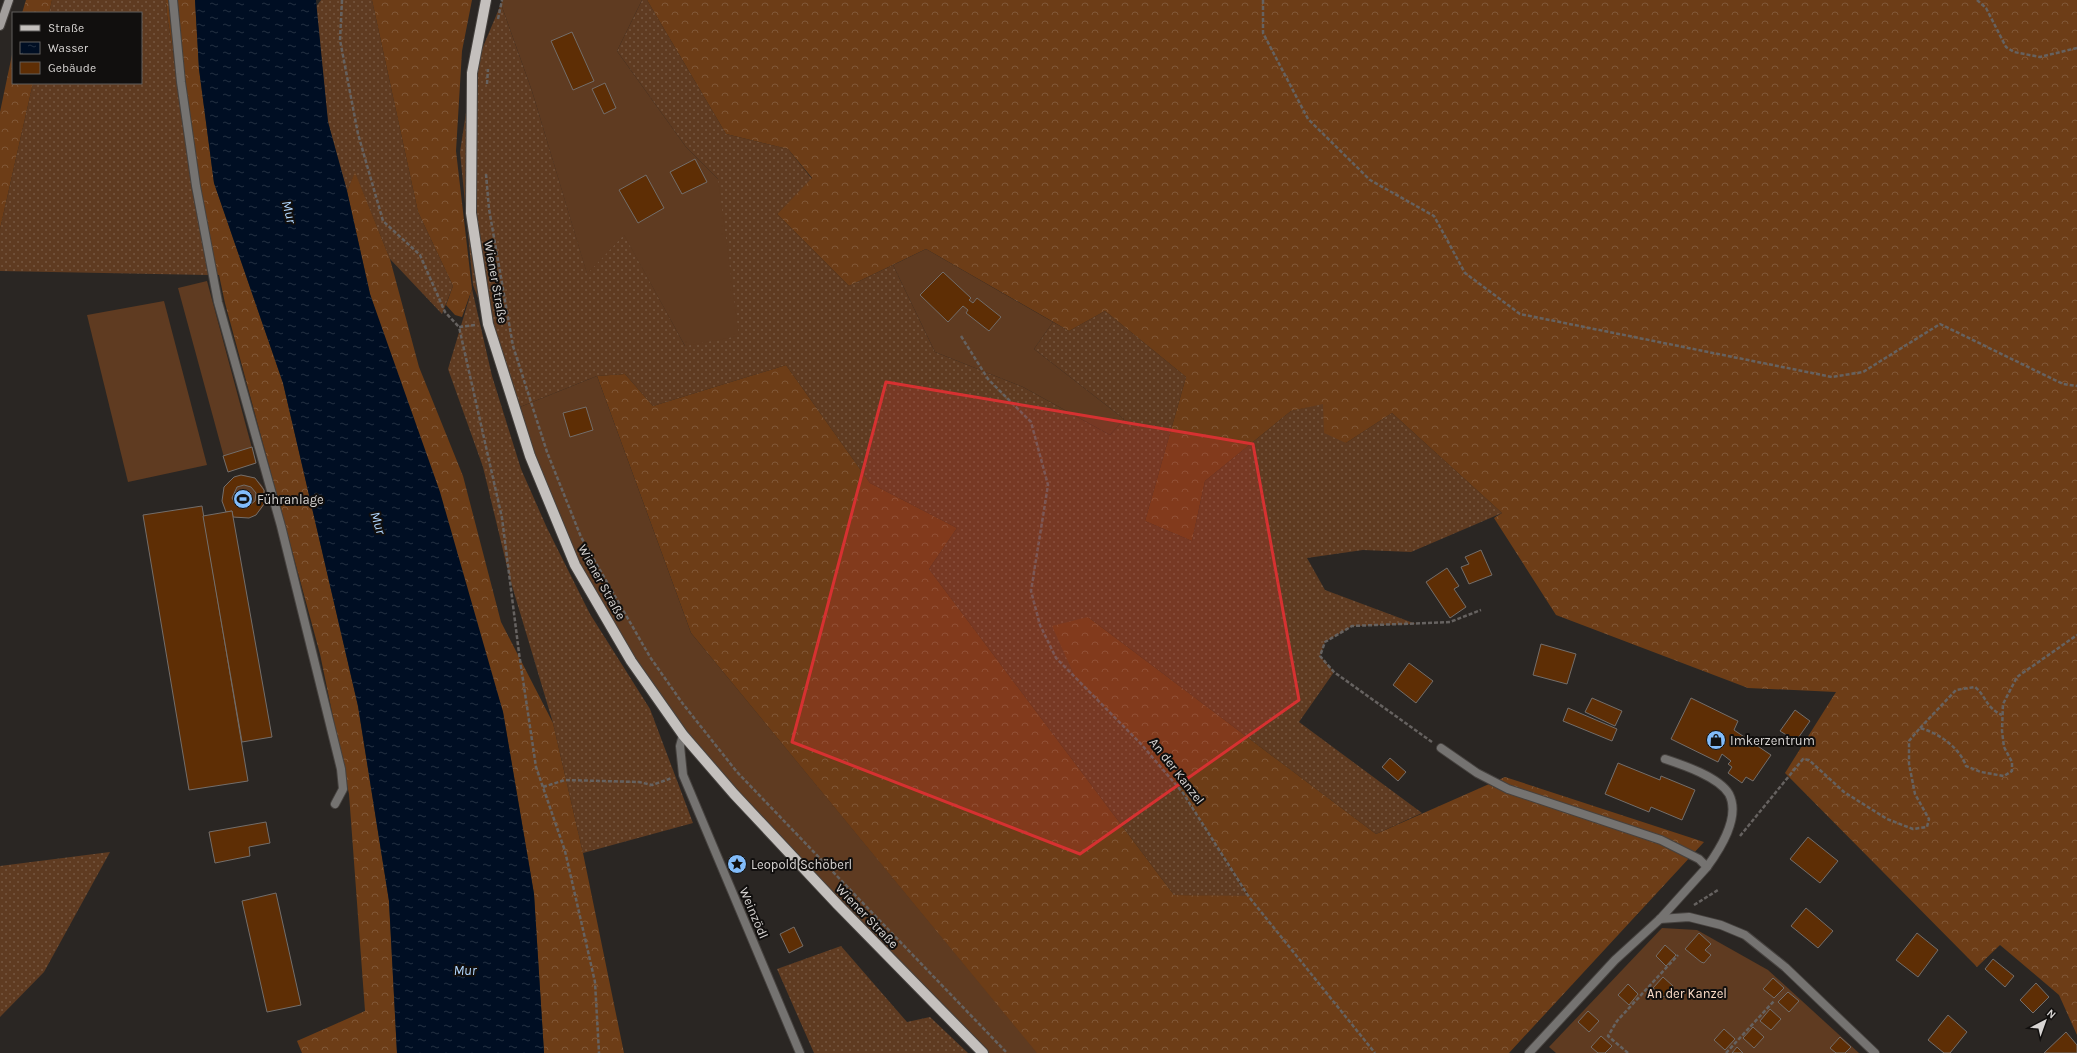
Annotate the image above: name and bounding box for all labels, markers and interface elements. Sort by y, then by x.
legend [12,12,142,84]
text: Straße [48,21,84,35]
text: Wasser [48,41,89,55]
text: Gebäude [48,61,96,75]
water label: Mur [278,199,300,226]
street label: Wiener Straße [481,239,511,325]
sports icon: Führanlage [232,488,254,510]
place label: Führanlage [257,492,324,507]
water label: Mur [366,509,390,538]
street label: Wiener Straße [575,542,629,623]
shop icon: Imkerzentrum [1705,729,1727,751]
place label: Imkerzentrum [1730,733,1815,748]
street label: An der Kanzel [1146,735,1208,807]
place icon: Leopold Schöberl [726,853,748,875]
place label: Leopold Schöberl [751,857,852,872]
street label: Wiener Straße [833,881,902,952]
street label: Weinzödl [737,885,771,941]
water label: Mur [453,962,478,979]
park label: An der Kanzel [1647,986,1727,1001]
north arrow [2025,1001,2065,1041]
text: N [2044,1006,2058,1021]

